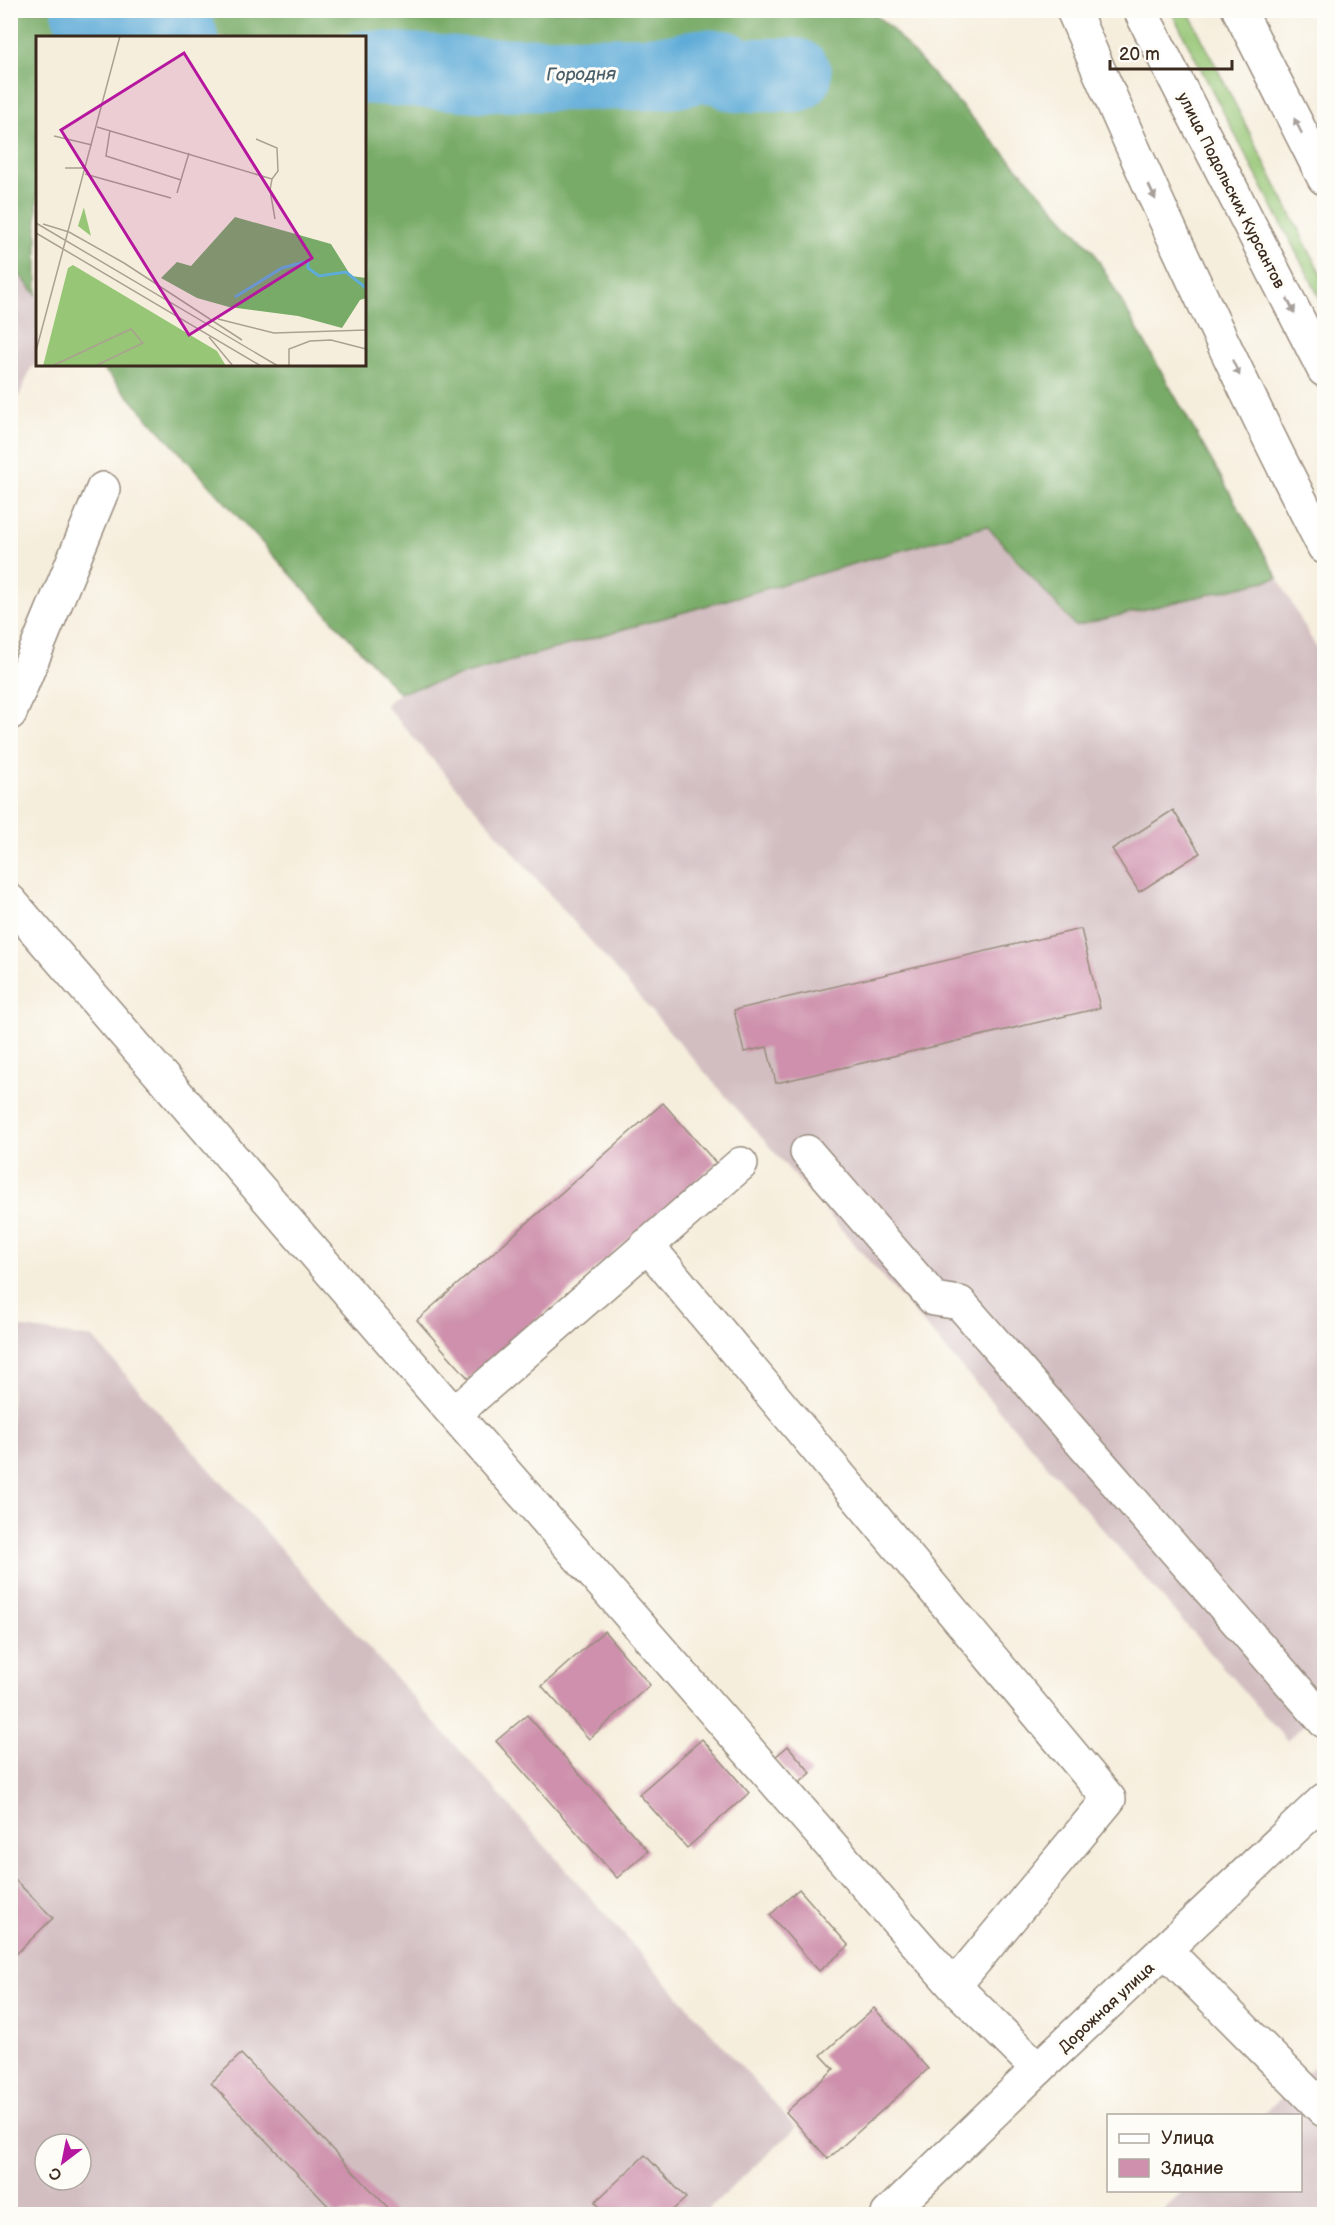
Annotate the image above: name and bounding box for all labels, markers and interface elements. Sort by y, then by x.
scale bar [1110,33,1232,71]
inset map [36,36,366,366]
text: 20 m [1119,44,1160,65]
water label: Городня [546,63,616,86]
street label: улица Подольских Курсантов [1173,90,1289,292]
one-way arrow [1293,117,1303,134]
one-way arrow [1148,184,1157,201]
one-way arrow [1287,297,1296,314]
one-way arrow [1231,360,1240,377]
street label: Дорожная улица [1055,1959,1159,2057]
legend [1107,2114,1302,2192]
text: Улица [1161,2128,1215,2149]
north arrow [33,2132,93,2192]
text: Здание [1161,2158,1223,2179]
text: С [46,2162,66,2184]

